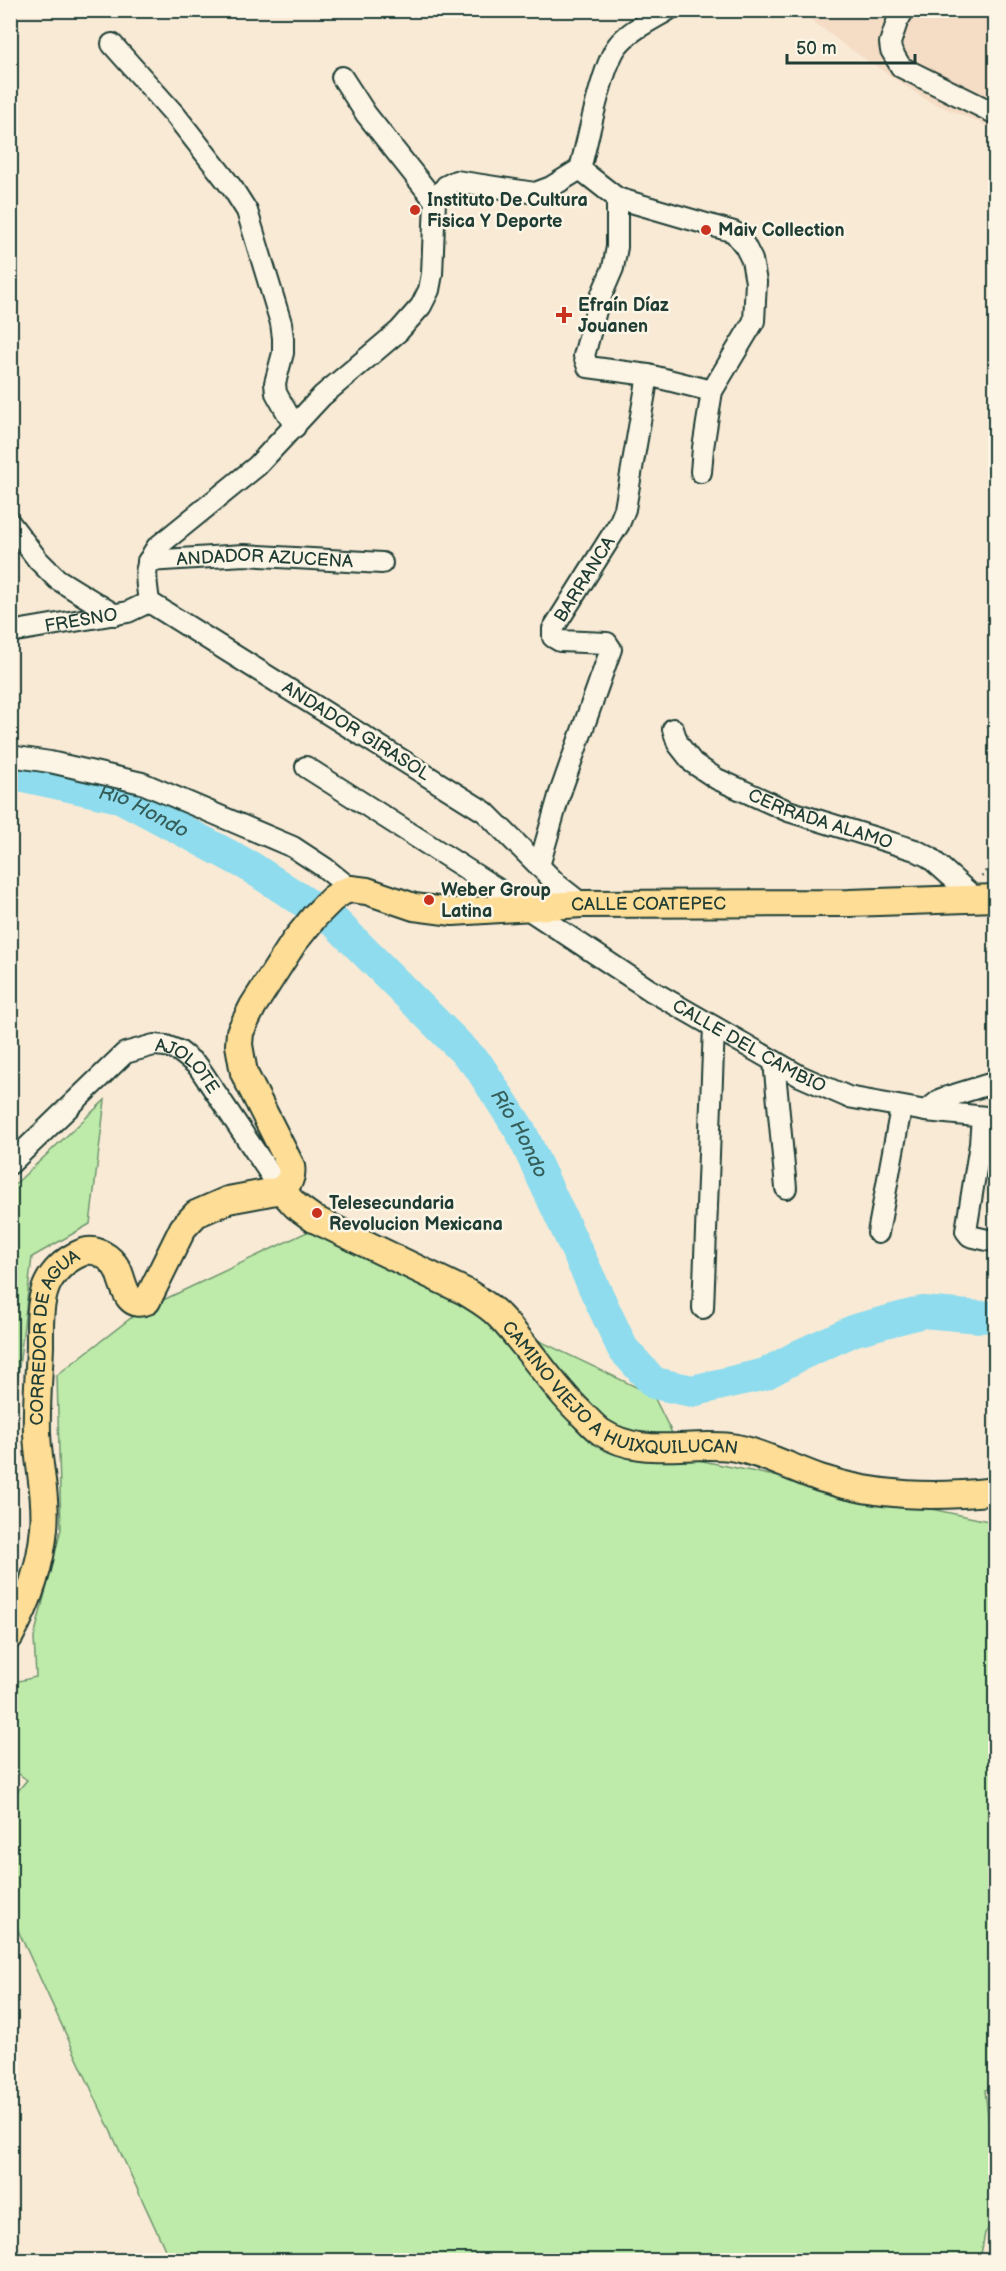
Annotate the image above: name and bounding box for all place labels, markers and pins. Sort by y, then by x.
place label: Instituto De Cultura Fisica Y Deporte [427,190,588,232]
marker: Instituto De Cultura Fisica Y Deporte [408,203,422,217]
place label: Maiv Collection [718,220,845,241]
marker: Maiv Collection [699,223,713,237]
place label: Efraín Díaz Jouanen [578,295,669,337]
marker: Efraín Díaz Jouanen [555,306,573,324]
place label: Weber Group Latina [441,880,551,922]
marker: Weber Group Latina [422,893,436,907]
place label: Telesecundaria Revolucion Mexicana [329,1193,503,1235]
marker: Telesecundaria Revolucion Mexicana [310,1206,324,1220]

